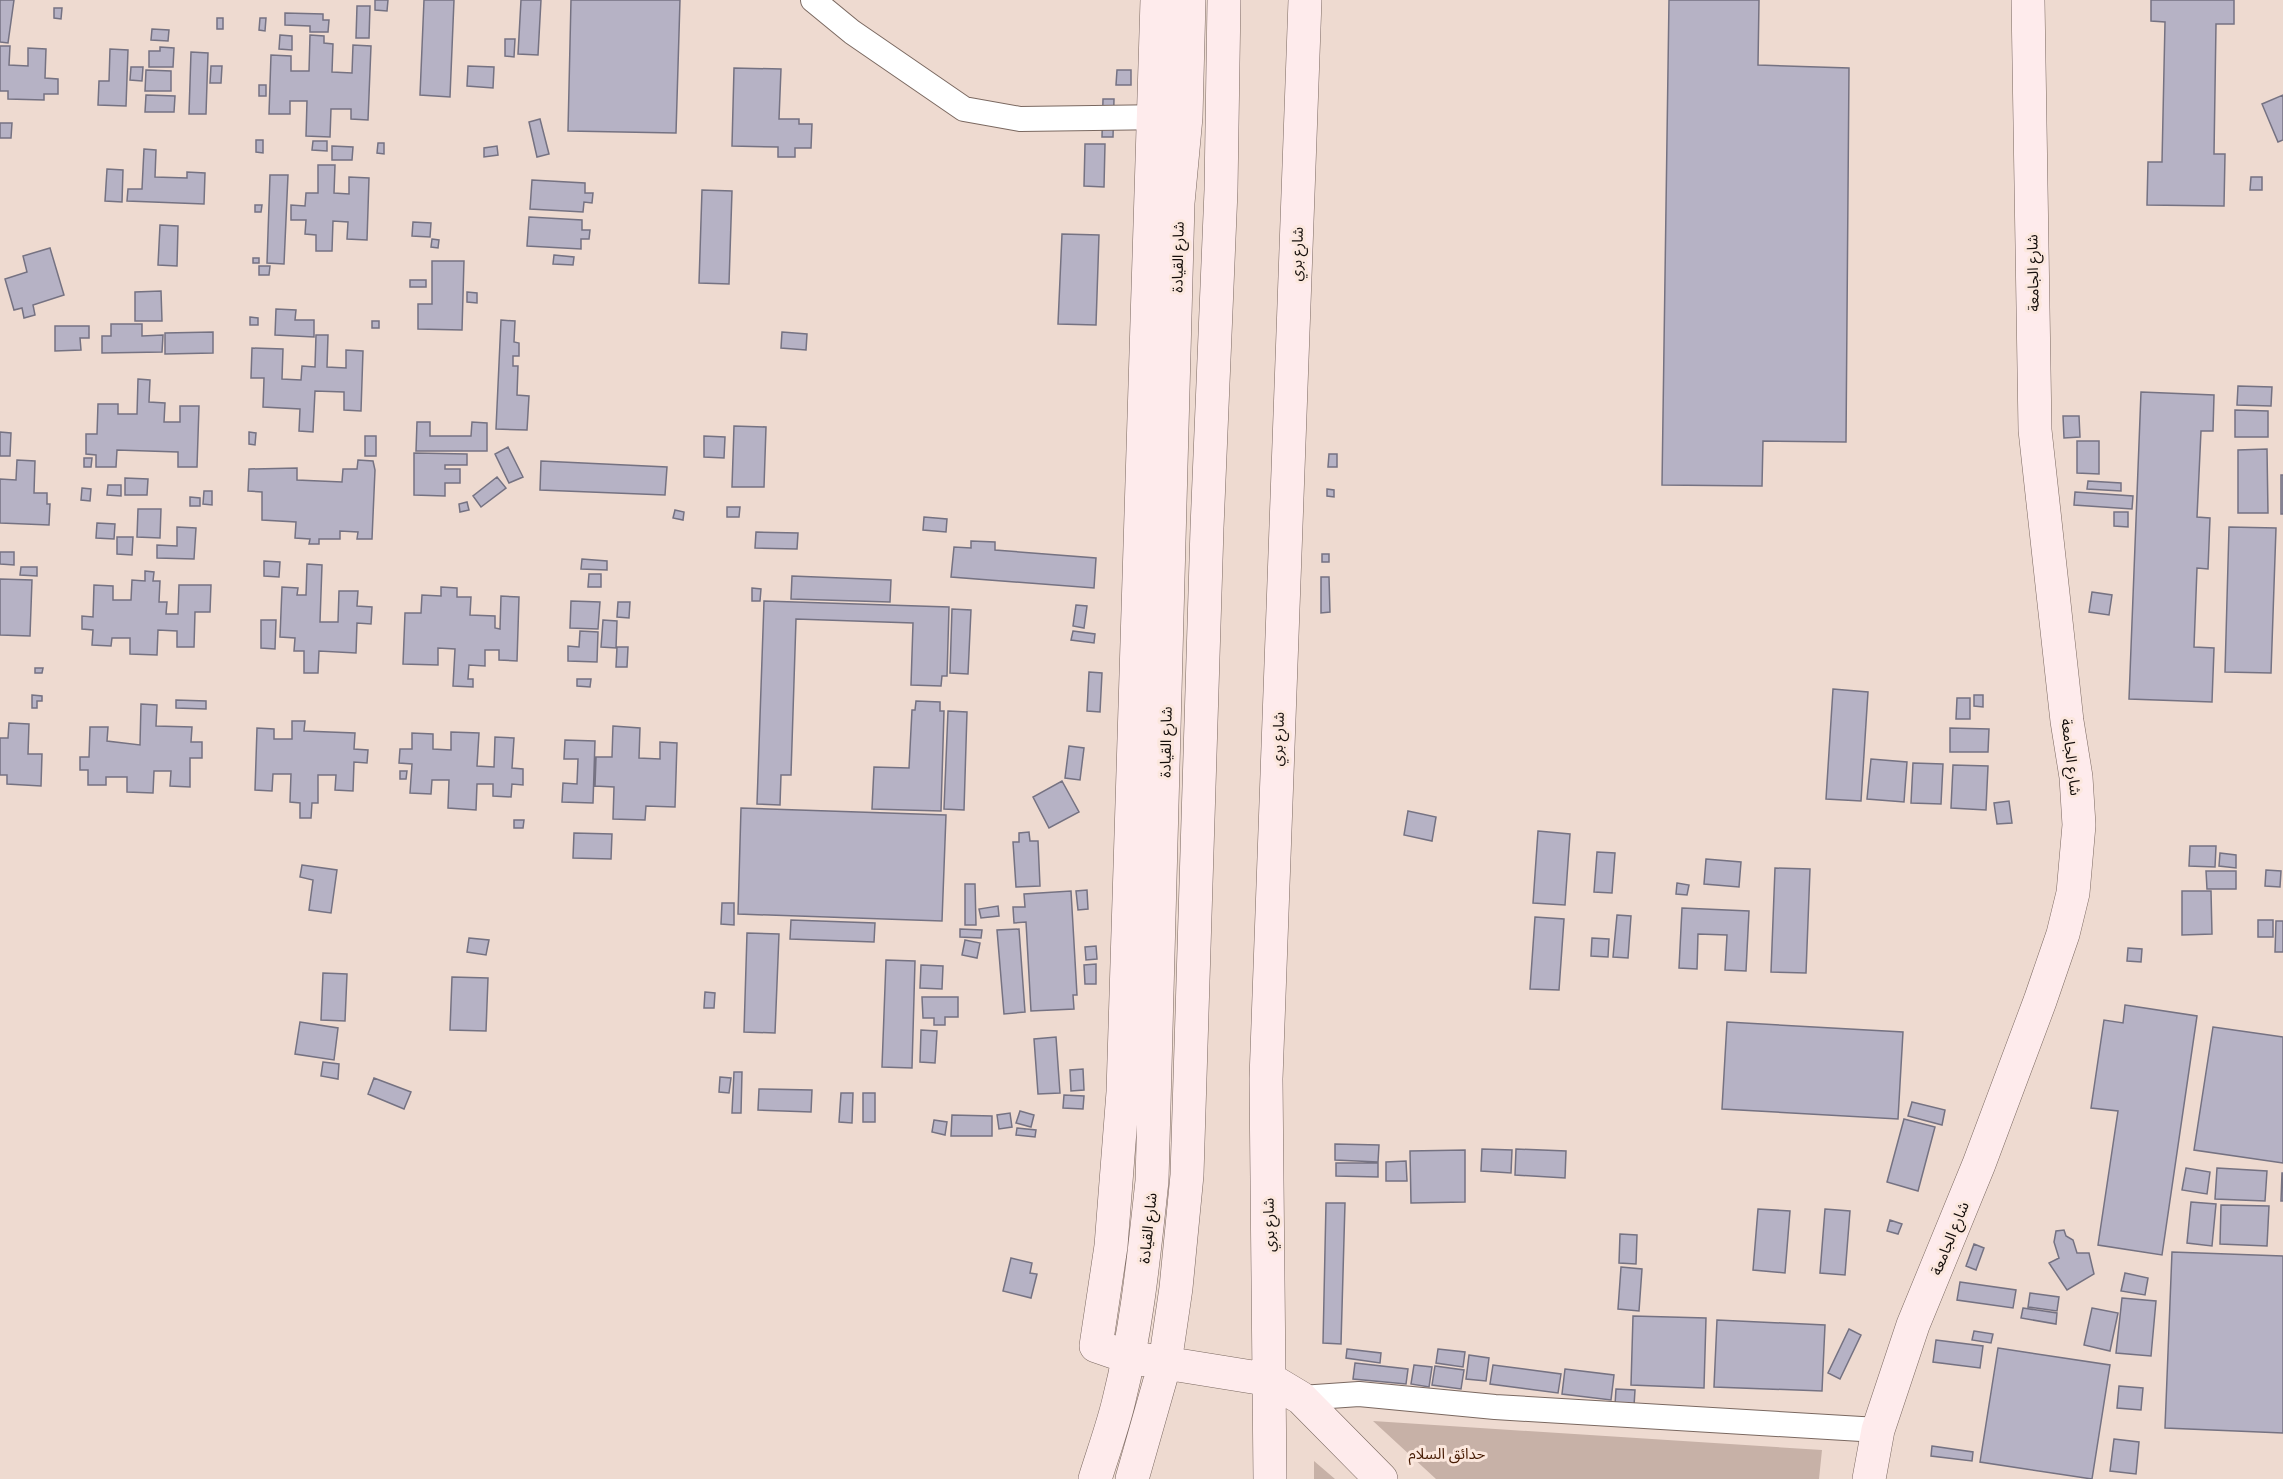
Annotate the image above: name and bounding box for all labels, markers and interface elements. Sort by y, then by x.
street label: شارع القيادة [1167,221,1191,293]
street label: شارع بري [1286,226,1310,282]
street label: شارع الجامعة [2022,234,2046,312]
street label: شارع القيادة [1155,706,1179,778]
street label: شارع بري [1267,711,1291,767]
street label: شارع الجامعة [2054,717,2086,797]
street label: شارع القيادة [1134,1191,1164,1265]
street label: شارع بري [1259,1197,1281,1252]
street label: شارع الجامعة [1926,1199,1976,1279]
park label: حدائق السلام [1409,1444,1486,1465]

